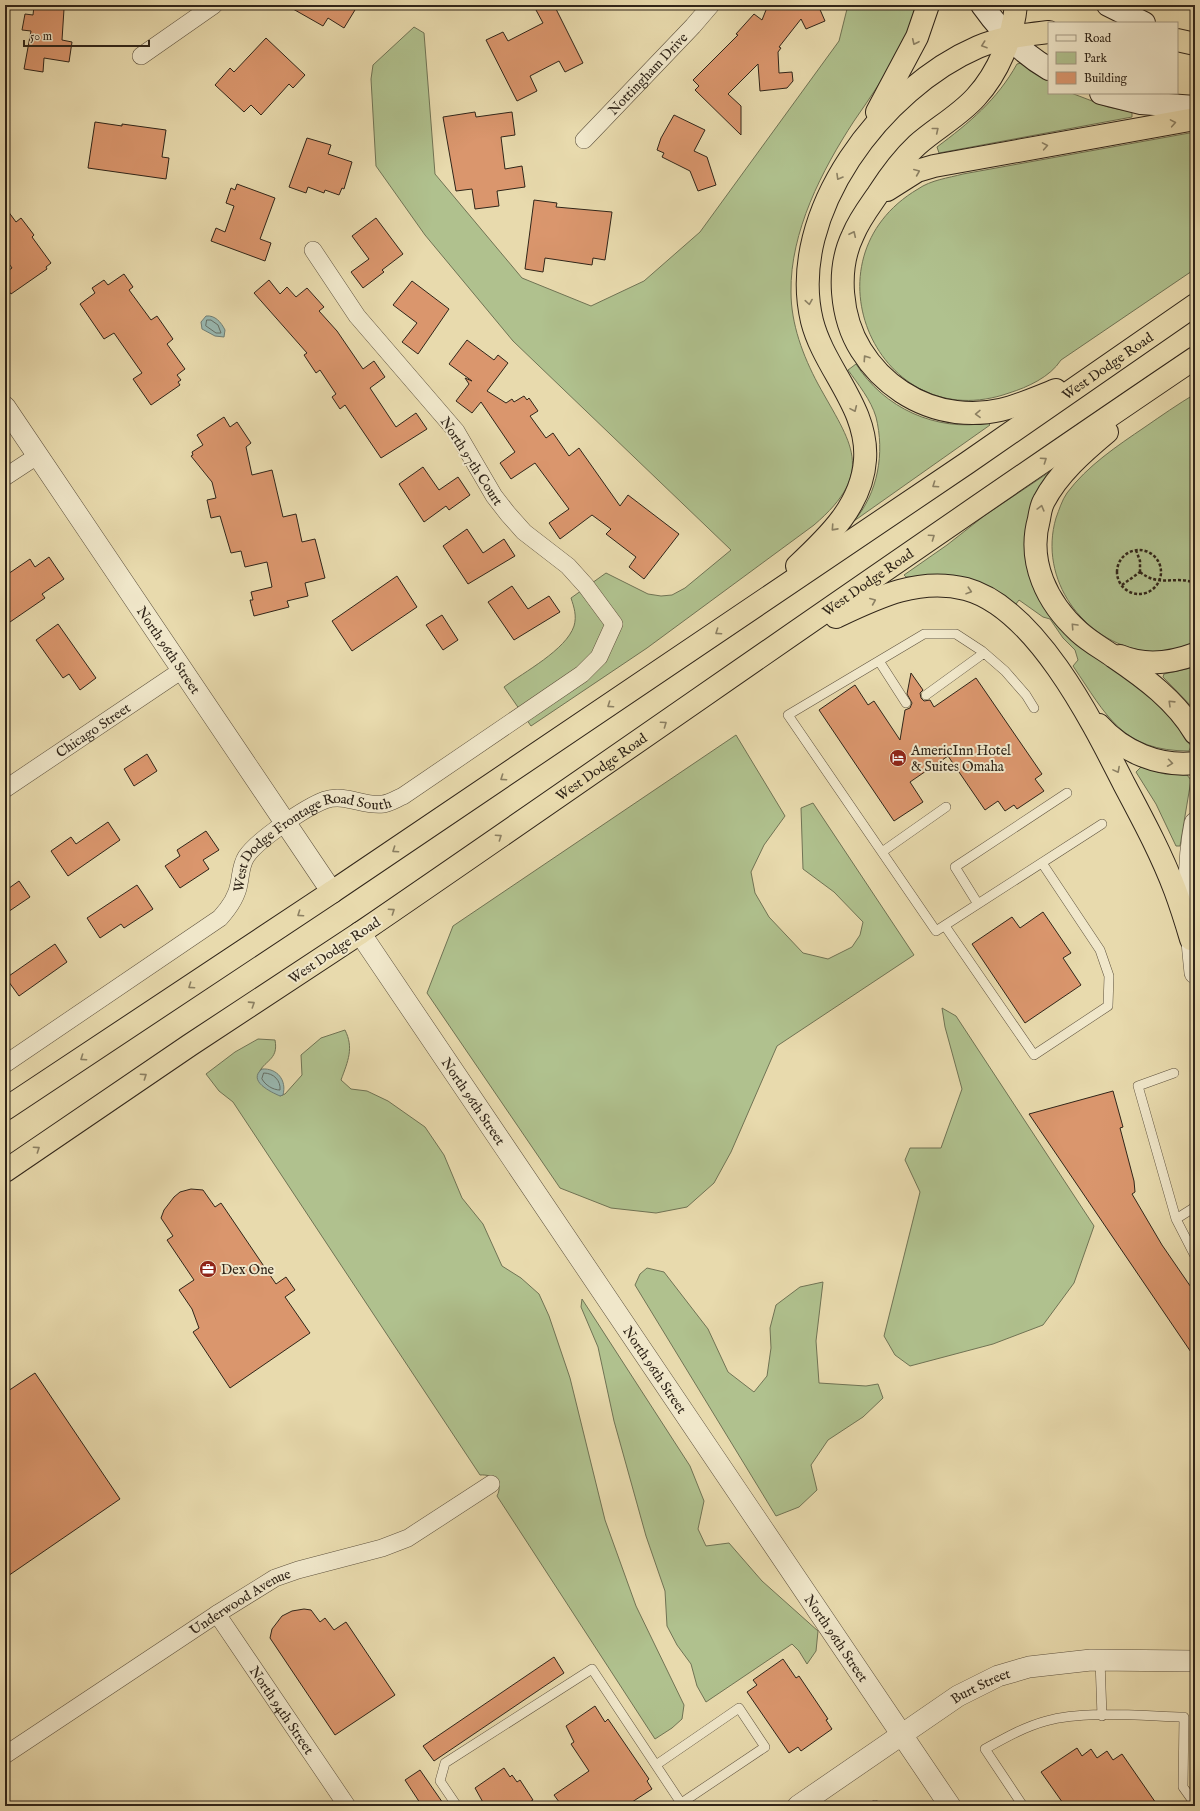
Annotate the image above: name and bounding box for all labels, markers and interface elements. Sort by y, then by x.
scale bar [24,22,149,48]
legend [1048,22,1178,94]
text: 50 m [30,29,52,44]
street label: Nottingham Drive [605,29,692,119]
text: Road [1084,31,1112,46]
one-way arrow [912,37,920,45]
one-way arrow [980,40,987,49]
text: Park [1084,51,1107,66]
text: Building [1084,71,1128,86]
one-way arrow [1169,119,1176,127]
one-way arrow [931,128,938,135]
one-way arrow [1041,142,1048,151]
one-way arrow [913,169,921,177]
one-way arrow [837,173,844,181]
one-way arrow [848,231,856,239]
one-way arrow [804,298,813,305]
street label: West Dodge Road [1059,328,1157,404]
one-way arrow [864,355,871,362]
one-way arrow [849,404,857,412]
one-way arrow [975,410,981,418]
street label: North 97th Court [436,414,507,510]
one-way arrow [1040,458,1047,465]
one-way arrow [932,480,939,488]
one-way arrow [1037,505,1045,512]
one-way arrow [831,523,838,531]
one-way arrow [928,535,935,542]
street label: West Dodge Road [819,545,918,621]
one-way arrow [965,586,972,595]
one-way arrow [869,597,876,605]
street label: North 96th Street [132,603,204,698]
one-way arrow [1071,623,1079,631]
one-way arrow [715,627,722,635]
street label: Chicago Street [53,699,134,762]
one-way arrow [608,700,615,707]
one-way arrow [1168,700,1176,707]
one-way arrow [660,721,667,729]
street label: West Dodge Road [553,729,651,805]
place label: AmericInn Hotel & Suites Omaha [910,742,1011,776]
hotel icon: AmericInn Hotel & Suites Omaha [888,748,908,768]
one-way arrow [1166,758,1173,767]
one-way arrow [1112,766,1120,773]
one-way arrow [500,773,507,781]
street label: West Dodge Frontage Road South [230,790,394,894]
one-way arrow [495,835,502,842]
one-way arrow [392,845,399,853]
one-way arrow [388,908,395,916]
one-way arrow [297,909,304,916]
street label: West Dodge Road [285,913,384,988]
one-way arrow [189,981,196,988]
one-way arrow [248,1001,255,1008]
one-way arrow [80,1053,87,1060]
street label: North 96th Street [437,1055,509,1149]
one-way arrow [140,1074,147,1081]
one-way arrow [33,1146,40,1154]
office icon: Dex One [198,1259,218,1279]
place label: Dex One [221,1261,275,1279]
street label: North 96th Street [618,1323,690,1418]
street label: Underwood Avenue [186,1565,294,1640]
street label: North 96th Street [800,1591,872,1686]
street label: North 94th Street [245,1663,318,1758]
street label: Burt Street [947,1665,1013,1708]

